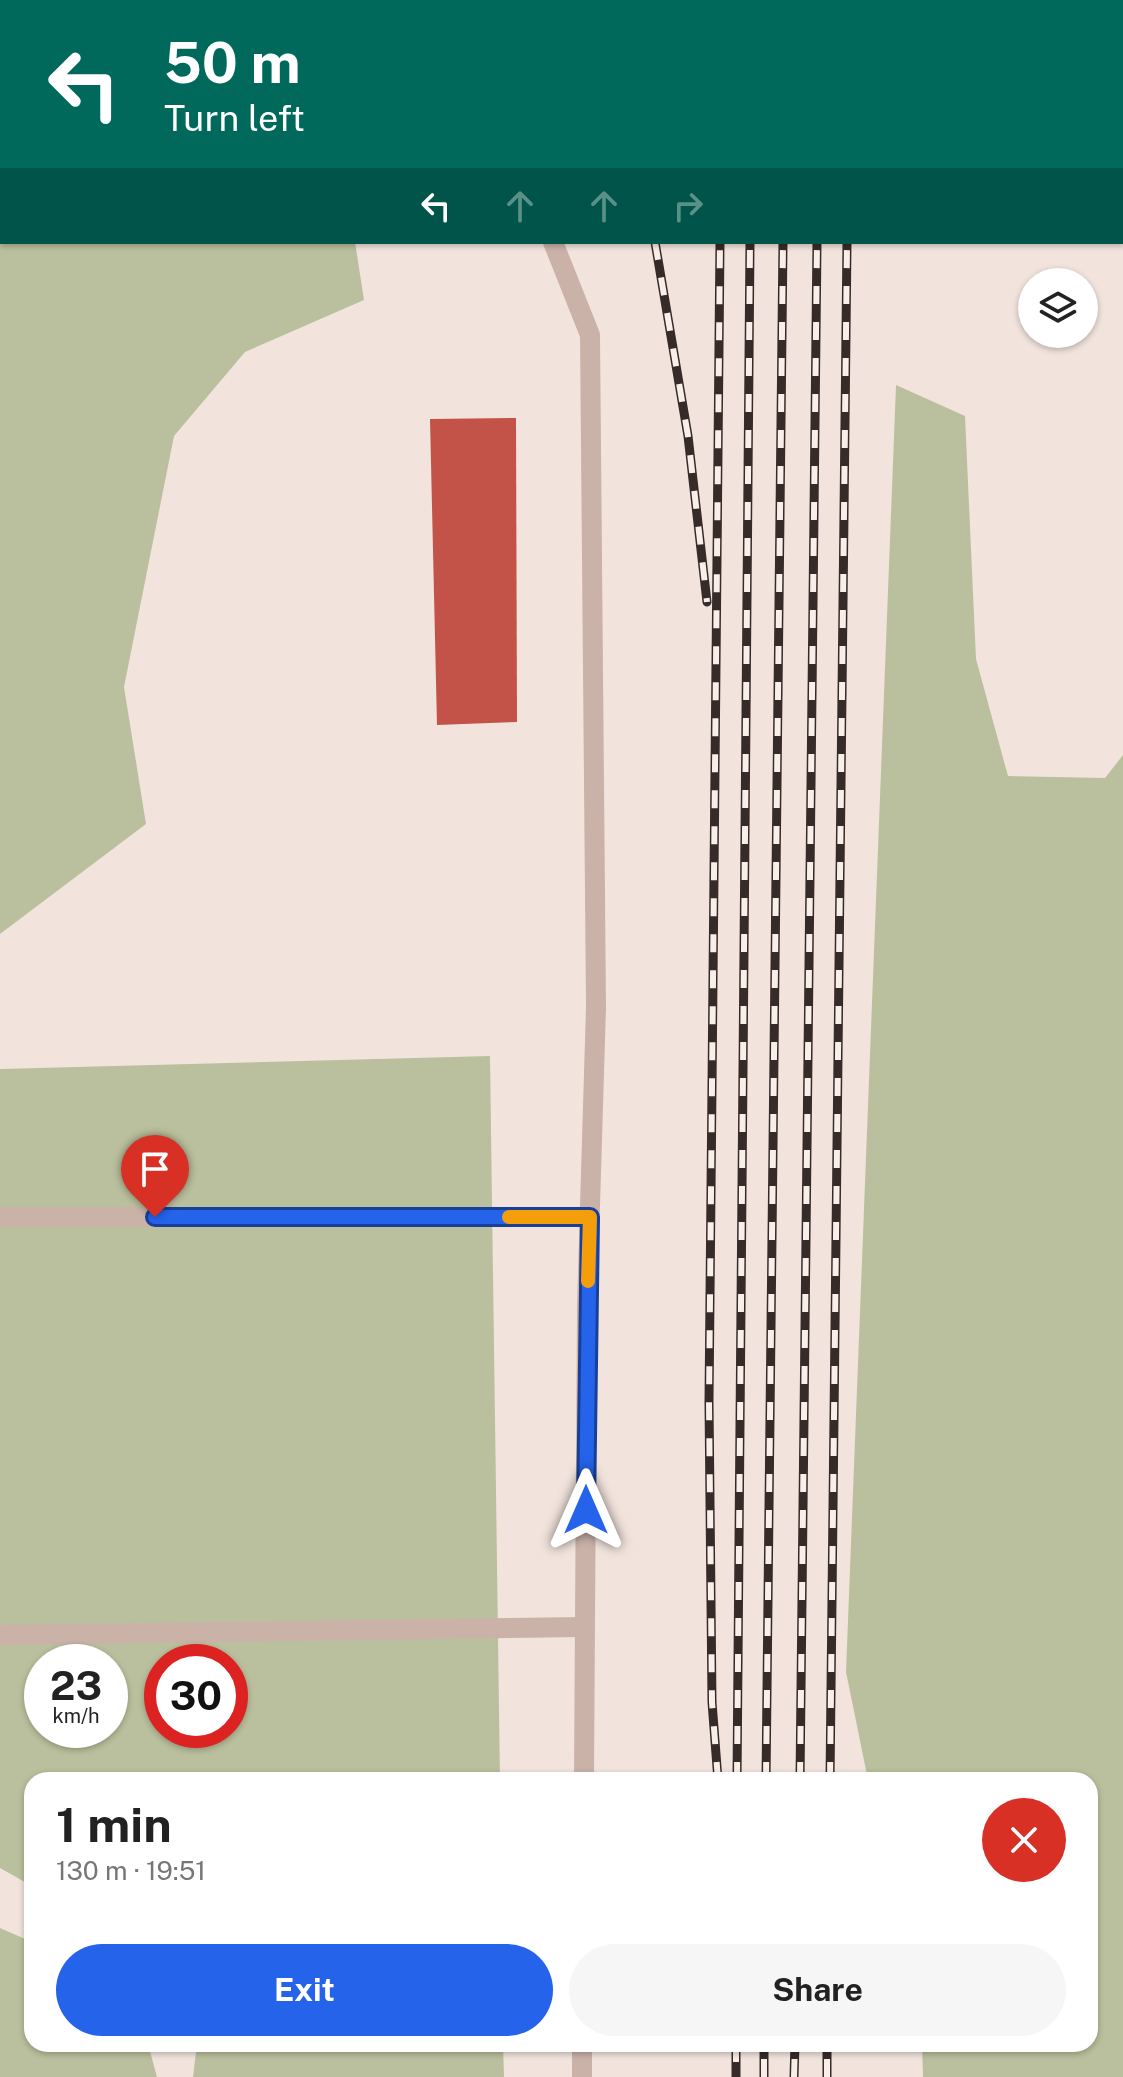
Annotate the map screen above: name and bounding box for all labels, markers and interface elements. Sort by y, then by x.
text: 50 m [164,30,301,96]
icon: left [32,32,136,136]
text: Turn left [164,97,305,139]
icon: left [414,184,458,228]
icon: ahead [498,184,542,228]
icon: ahead [582,184,626,228]
icon: right [666,184,710,228]
map controls [1018,268,1098,348]
button: layers [1018,268,1098,348]
pin [121,1135,189,1217]
icon: arrive [133,1147,177,1191]
position arrow [544,1468,628,1552]
speed limit sign: 30 [144,1644,248,1748]
text: 23 [50,1662,102,1709]
text: km/h [52,1704,100,1728]
text: 1 min [56,1796,172,1853]
button: close [982,1798,1066,1882]
text: 130 m · 19:51 [56,1855,206,1886]
button: Exit [56,1944,553,2036]
button: Share [569,1944,1066,2036]

